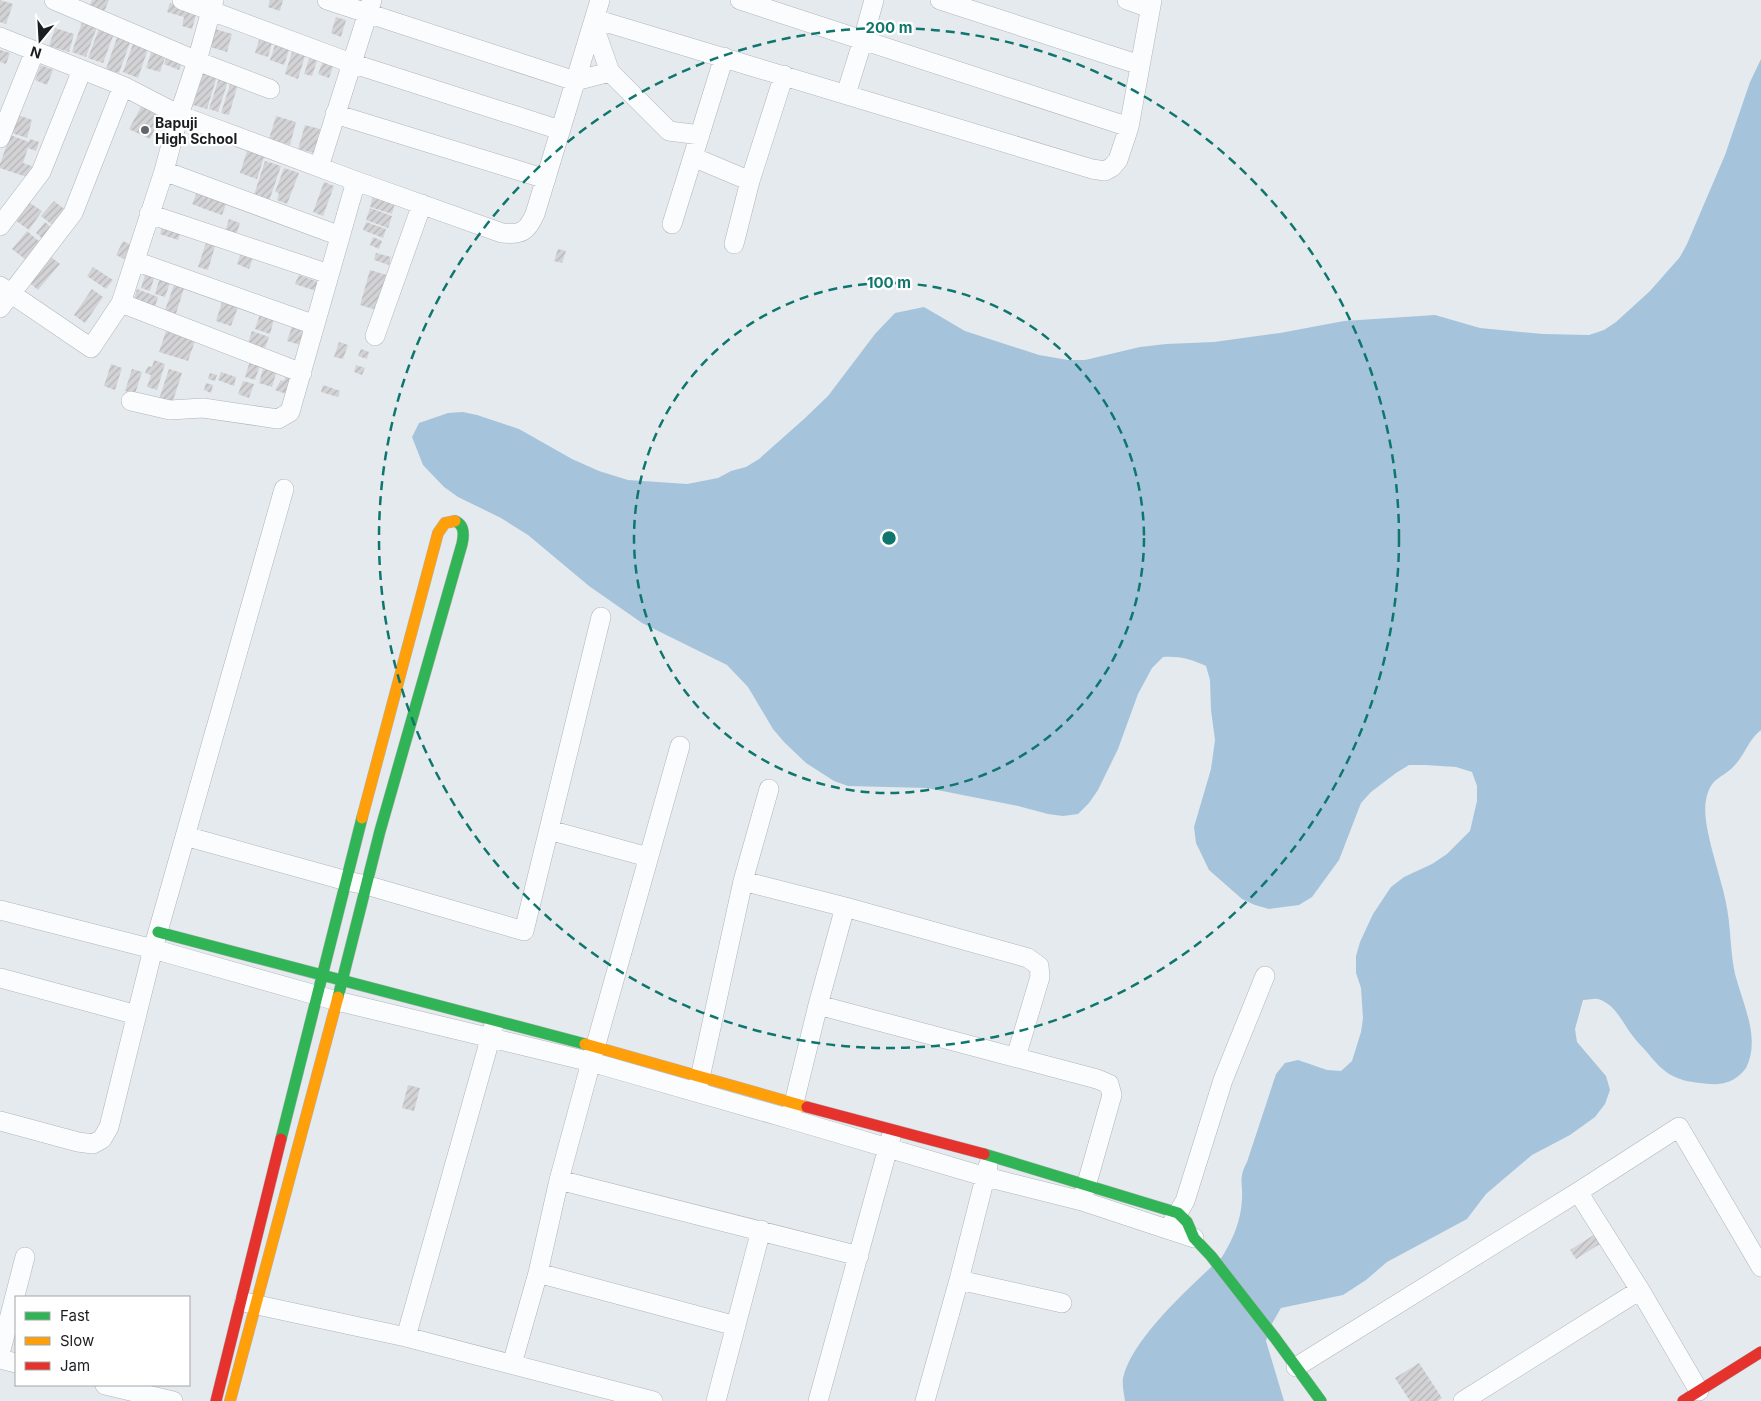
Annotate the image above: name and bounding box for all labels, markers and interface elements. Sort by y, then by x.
north arrow [15,15,65,65]
text: 200 m [866,18,912,37]
text: N [28,43,44,63]
place label: Bapuji High School [155,114,237,147]
marker: Bapuji High School [139,124,151,136]
text: 100 m [867,273,911,292]
centre of rings [880,529,898,547]
legend [15,1296,190,1386]
text: Fast [60,1306,90,1325]
text: Slow [60,1331,94,1350]
text: Jam [60,1356,90,1375]

